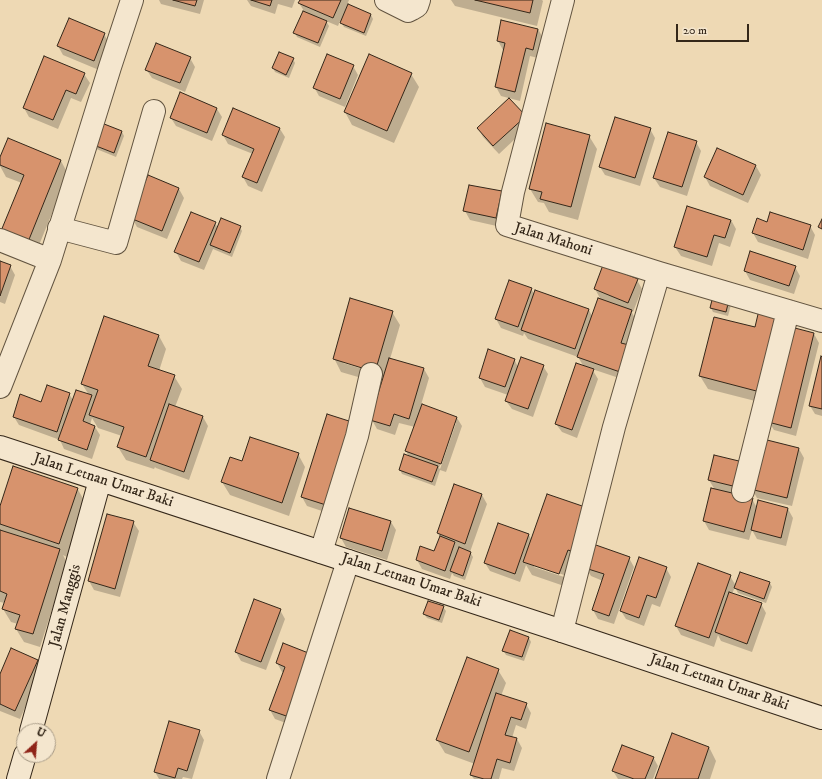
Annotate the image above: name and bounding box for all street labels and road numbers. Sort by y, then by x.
street label: Jalan Mahoni [512,220,594,260]
street label: Jalan Letnan Umar Baki [31,450,175,512]
street label: Jalan Letnan Umar Baki [339,550,483,612]
street label: Jalan Manggis [46,562,86,650]
street label: Jalan Letnan Umar Baki [647,651,791,715]

